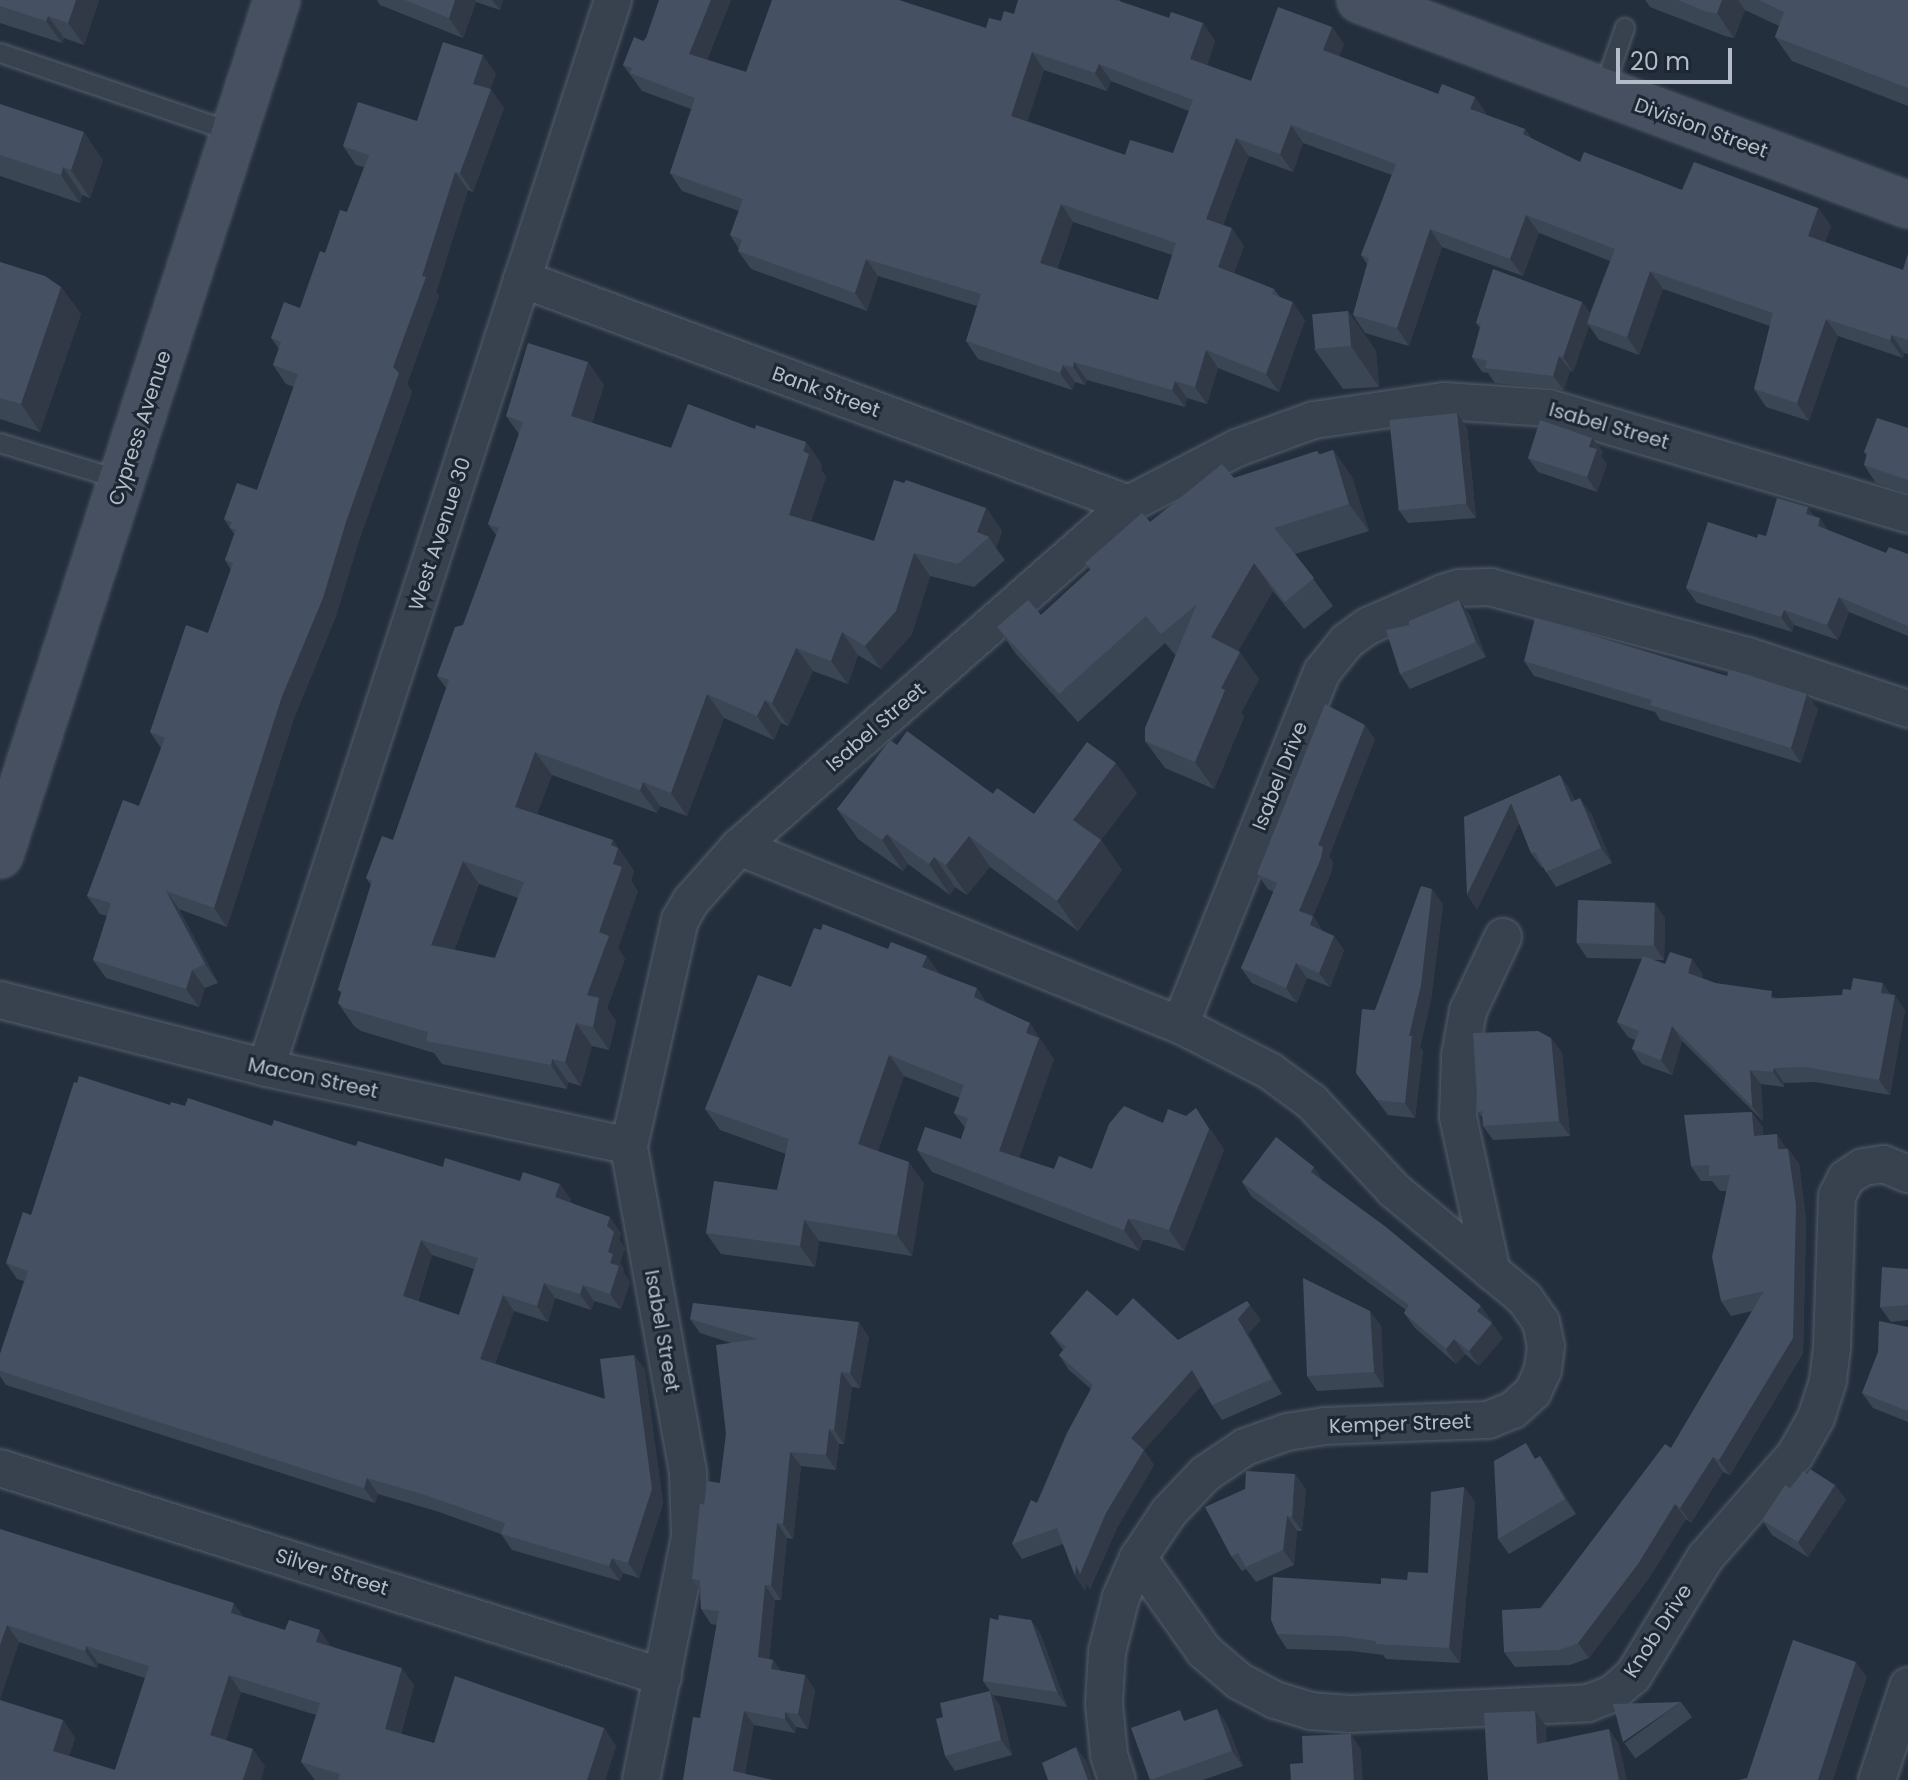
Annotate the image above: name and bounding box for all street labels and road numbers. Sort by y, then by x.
street label: Division Street [1631,93,1771,163]
street label: Cypress Avenue [104,348,176,508]
street label: Bank Street [769,361,883,423]
street label: Isabel Street [1546,397,1672,455]
street label: West Avenue 30 [404,454,476,614]
street label: Isabel Street [821,677,931,777]
street label: Isabel Drive [1247,718,1313,834]
street label: Macon Street [246,1053,380,1103]
street label: Isabel Street [639,1268,685,1394]
street label: Kemper Street [1328,1410,1472,1438]
street label: Silver Street [273,1543,391,1601]
street label: Knob Drive [1619,1580,1697,1682]

